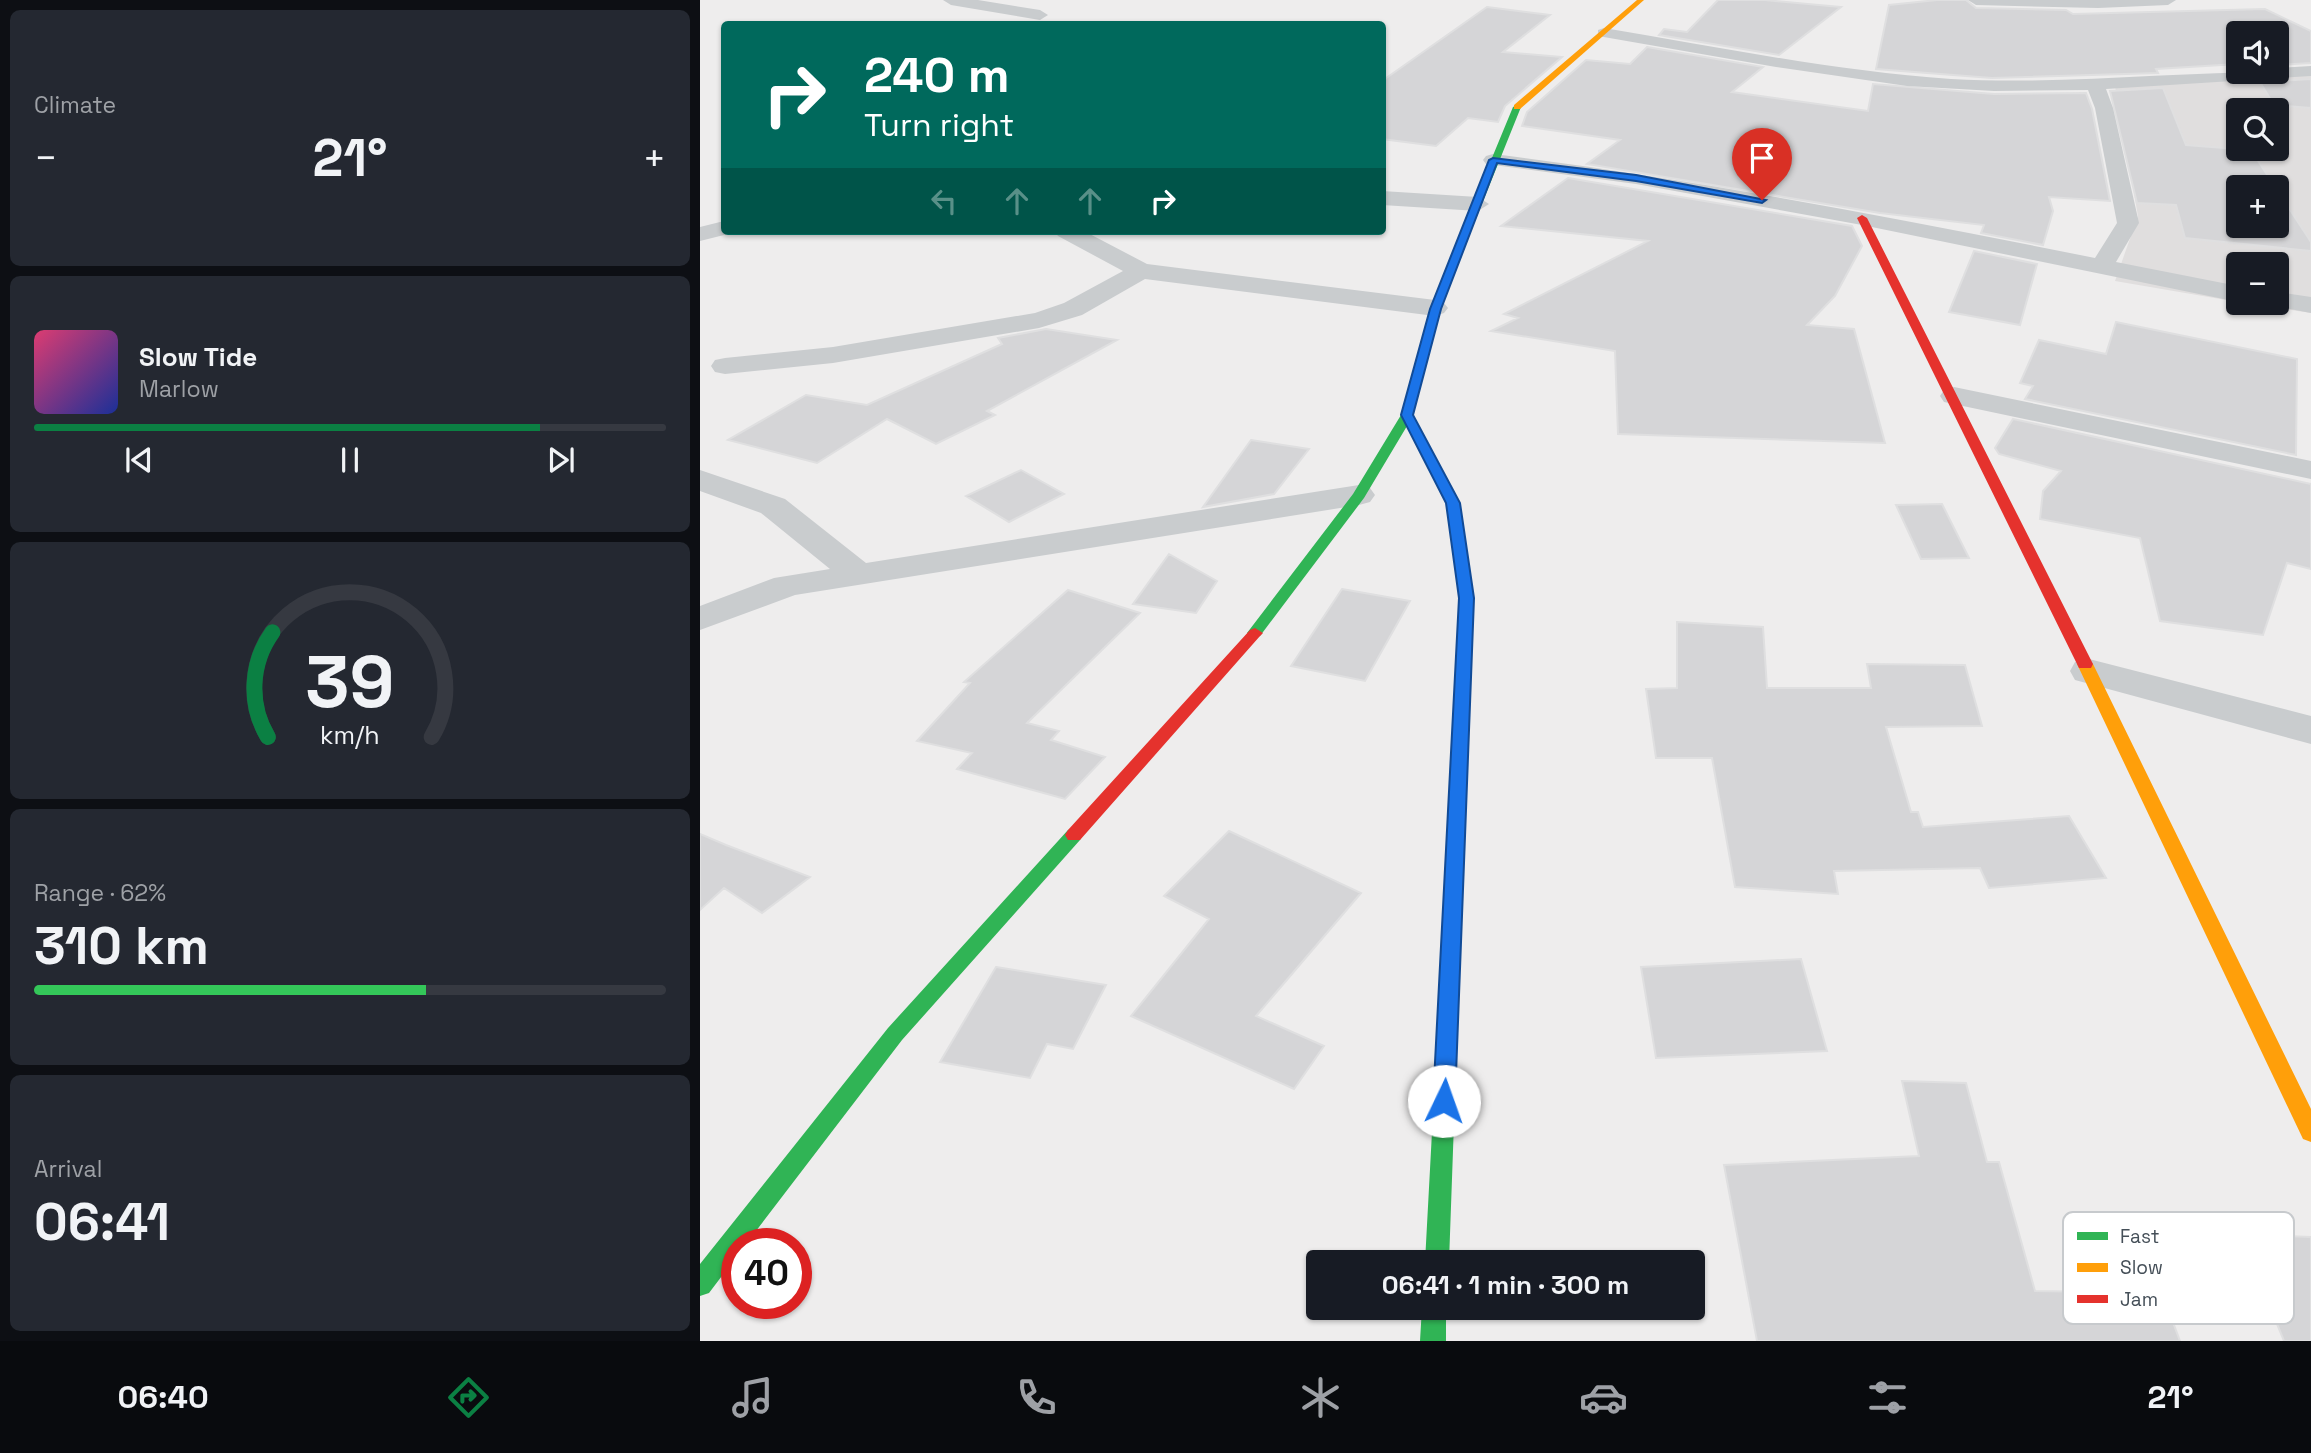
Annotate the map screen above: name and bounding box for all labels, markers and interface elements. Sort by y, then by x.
map controls [2226,21,2289,315]
button: sound [2226,21,2289,84]
text: 240 m [864,44,1010,106]
icon: right [749,49,840,140]
text: Climate [34,90,116,120]
button: search [2226,98,2289,161]
text: Turn right [864,105,1014,145]
text: 21° [313,125,387,191]
pin [1732,128,1792,200]
text: − [34,134,58,182]
text: + [642,134,666,182]
icon: arrive [1743,139,1781,177]
button: + [2226,175,2289,238]
icon: left [925,182,963,220]
icon: ahead [998,182,1036,220]
icon: ahead [1071,182,1109,220]
icon: right [1144,182,1182,220]
button: − [2226,252,2289,315]
text: Slow Tide [139,340,257,374]
text: Marlow [139,374,219,404]
icon: previous [120,441,158,479]
icon: pause [331,441,369,479]
icon: next [542,441,580,479]
text: 39 [305,635,395,728]
text: km/h [320,718,380,750]
text: Range · 62% [34,878,166,908]
text: 310 km [34,913,209,979]
position arrow [1407,1064,1481,1138]
text: Arrival [34,1154,102,1184]
text: 06:41 [34,1189,170,1255]
legend [2063,1212,2294,1324]
text: Fast [2120,1224,2160,1249]
speed limit sign: 40 [721,1228,812,1319]
text: Slow [2120,1255,2163,1280]
text: 06:41 · 1 min · 300 m [1382,1268,1629,1302]
text: Jam [2120,1287,2158,1312]
icon: directions [444,1373,493,1422]
icon: music [728,1373,777,1422]
icon: phone [1012,1373,1061,1422]
icon: climate [1296,1373,1345,1422]
icon: car [1579,1373,1628,1422]
icon: filters [1863,1373,1912,1422]
text: 06:40 [117,1377,209,1417]
text: 21° [2147,1377,2194,1417]

